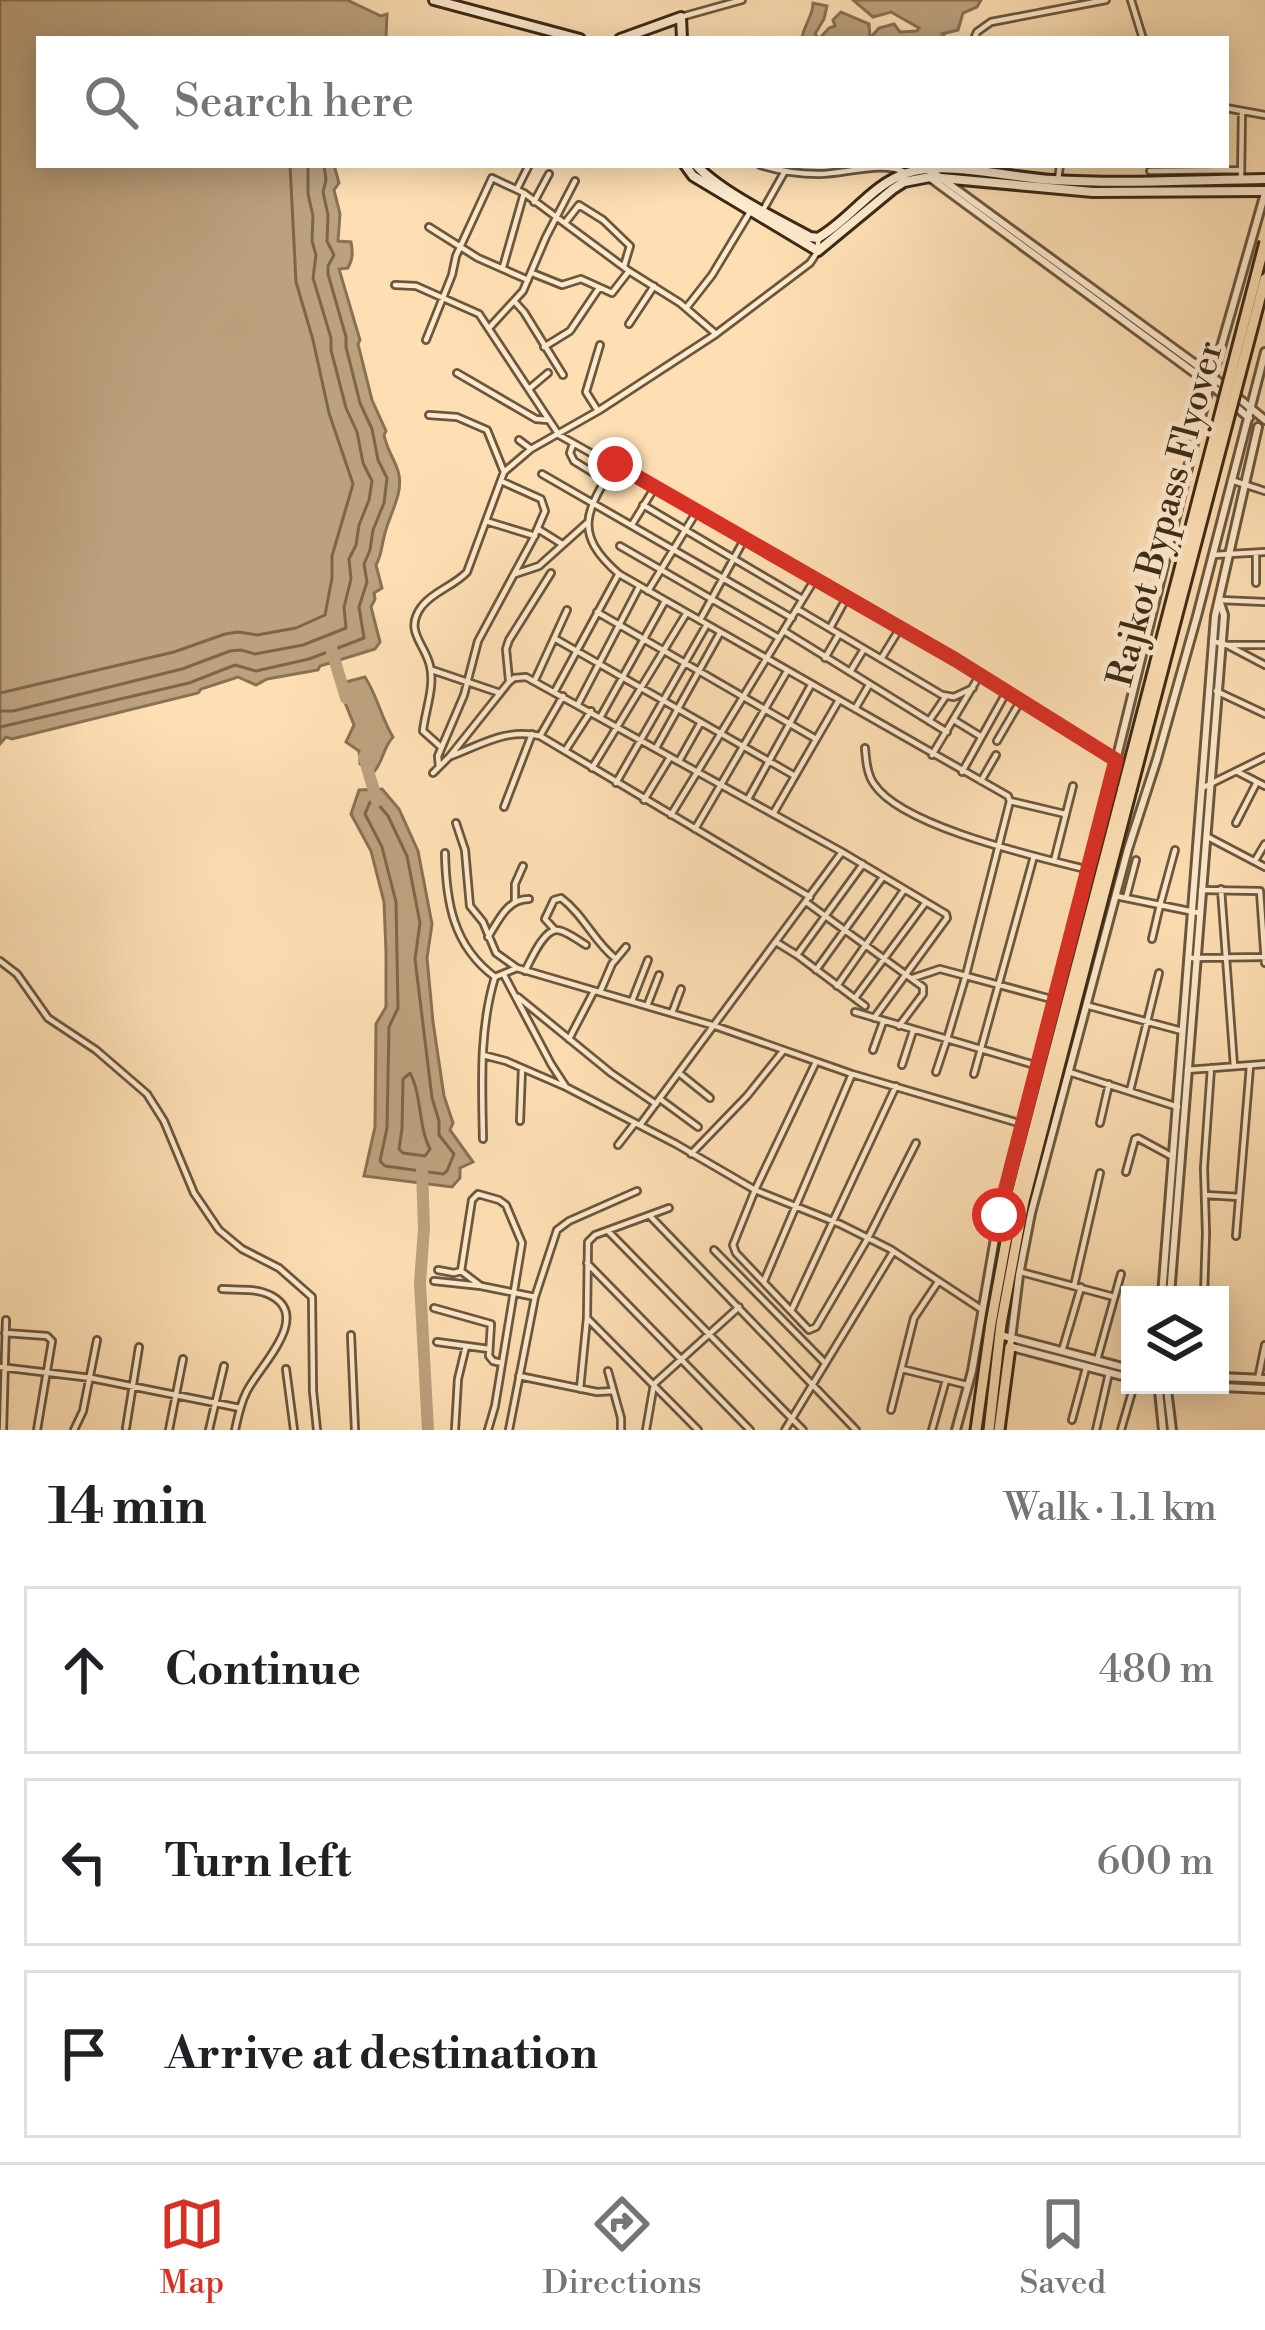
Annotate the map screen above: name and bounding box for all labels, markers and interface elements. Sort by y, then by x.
search box [36,36,1229,168]
icon: search [78,69,144,135]
text: Search here [174,74,414,131]
street label: Rajkot Bypass Flyover [1098,336,1234,692]
route end [588,437,642,491]
route start [972,1188,1026,1242]
map controls [1121,1286,1229,1394]
button: layers [1121,1286,1229,1394]
text: 14 min [48,1476,207,1540]
text: Walk · 1.1 km [1004,1484,1217,1533]
icon: ahead [51,1637,117,1703]
text: Continue [165,1642,361,1699]
text: 480 m [1099,1646,1214,1695]
icon: left [51,1829,117,1895]
text: Turn left [165,1834,351,1891]
text: 600 m [1096,1838,1214,1887]
icon: arrive [51,2021,117,2087]
text: Arrive at destination [165,2026,598,2083]
tab: Map [159,2191,225,2304]
tab: Directions [543,2191,702,2304]
tab: Saved [1019,2191,1106,2304]

